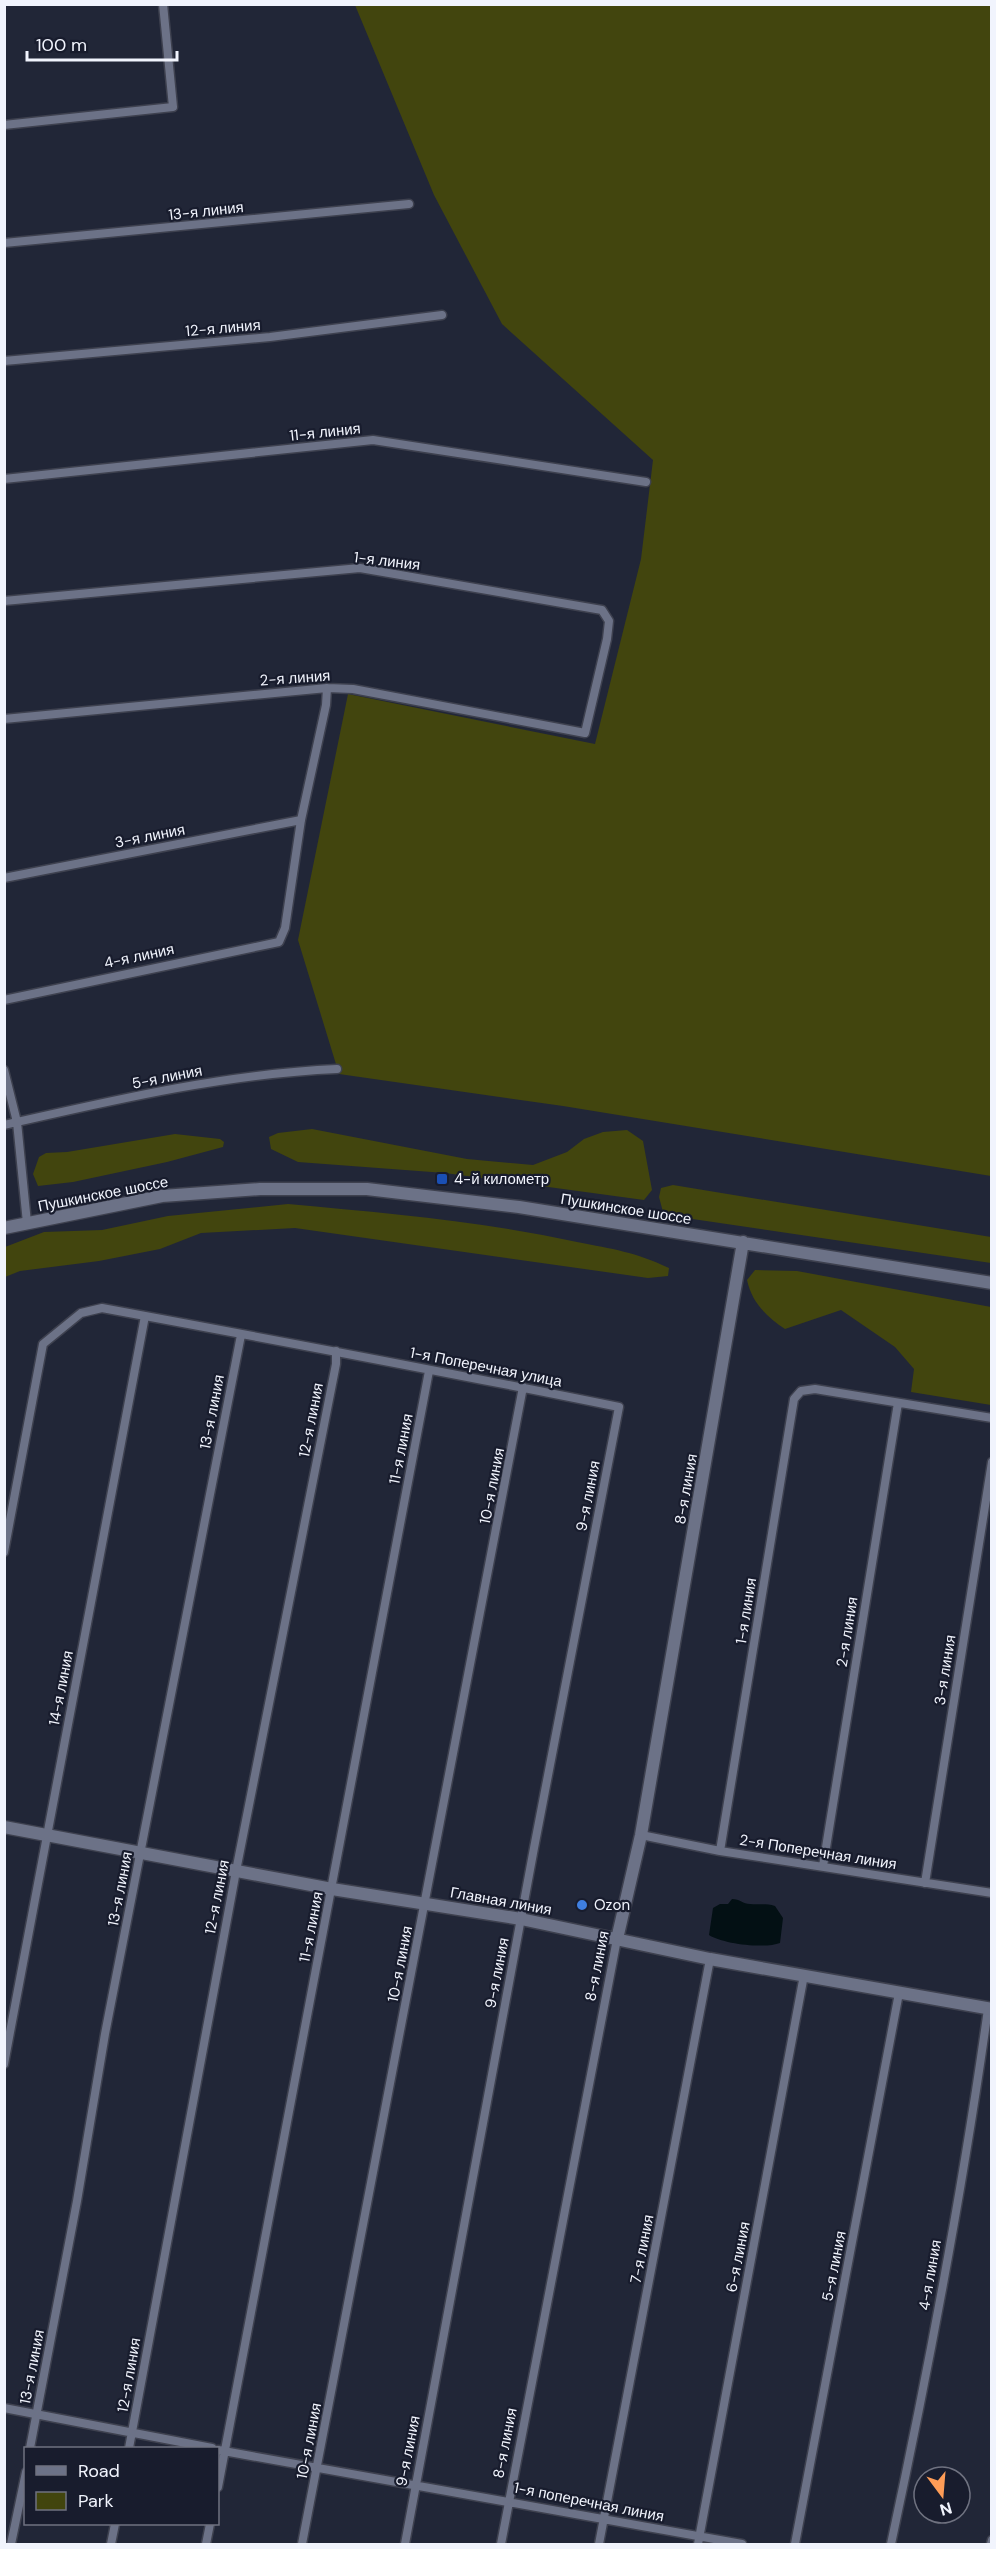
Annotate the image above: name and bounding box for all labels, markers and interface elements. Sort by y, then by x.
scale bar [27,24,177,62]
text: 100 m [36,33,87,57]
street label: 13-я линия [167,197,245,225]
street label: 12-я линия [185,315,261,341]
street label: 11-я линия [288,418,362,446]
street label: 1-я линия [353,547,421,575]
street label: 2-я линия [259,666,331,690]
street label: 3-я линия [113,819,187,853]
street label: 4-я линия [102,939,176,973]
street label: 5-я линия [130,1060,204,1094]
place label: 4-й километр [454,1169,549,1189]
street label: Пушкинское шоссе [36,1172,170,1216]
marker: 4-й километр [435,1172,449,1186]
street label: Пушкинское шоссе [559,1189,693,1229]
street label: 1-я Поперечная улица [408,1342,564,1392]
street label: 13-я линия [195,1373,229,1451]
street label: 12-я линия [294,1381,328,1459]
street label: 11-я линия [384,1412,418,1486]
street label: 10-я линия [475,1446,509,1526]
street label: 8-я линия [670,1452,702,1526]
street label: 9-я линия [571,1459,605,1533]
street label: 1-я линия [731,1576,761,1646]
street label: 2-я линия [832,1595,862,1669]
street label: 3-я линия [930,1633,960,1707]
street label: 14-я линия [44,1649,78,1727]
street label: 2-я Поперечная линия [738,1830,898,1874]
street label: 13-я линия [103,1850,137,1928]
street label: 12-я линия [200,1858,234,1936]
street label: Главная линия [449,1882,553,1920]
street label: 11-я линия [294,1890,328,1964]
place label: Ozon [594,1895,630,1915]
marker: Ozon [575,1898,589,1912]
street label: 10-я линия [383,1924,417,2004]
street label: 8-я линия [580,1929,614,2003]
street label: 9-я линия [480,1936,514,2010]
street label: 7-я линия [626,2213,658,2285]
street label: 6-я линия [721,2220,755,2294]
street label: 5-я линия [817,2229,851,2303]
street label: 4-я линия [914,2238,946,2312]
street label: 13-я линия [15,2328,49,2406]
street label: 12-я линия [113,2336,145,2414]
street label: 10-я линия [292,2401,326,2481]
street label: 8-я линия [488,2406,522,2480]
street label: 9-я линия [391,2414,425,2488]
legend [24,2447,219,2525]
text: Road [78,2459,120,2483]
north arrow [912,2465,972,2525]
street label: 1-я поперечная линия [512,2478,666,2526]
text: Park [78,2489,114,2513]
text: N [937,2497,955,2521]

